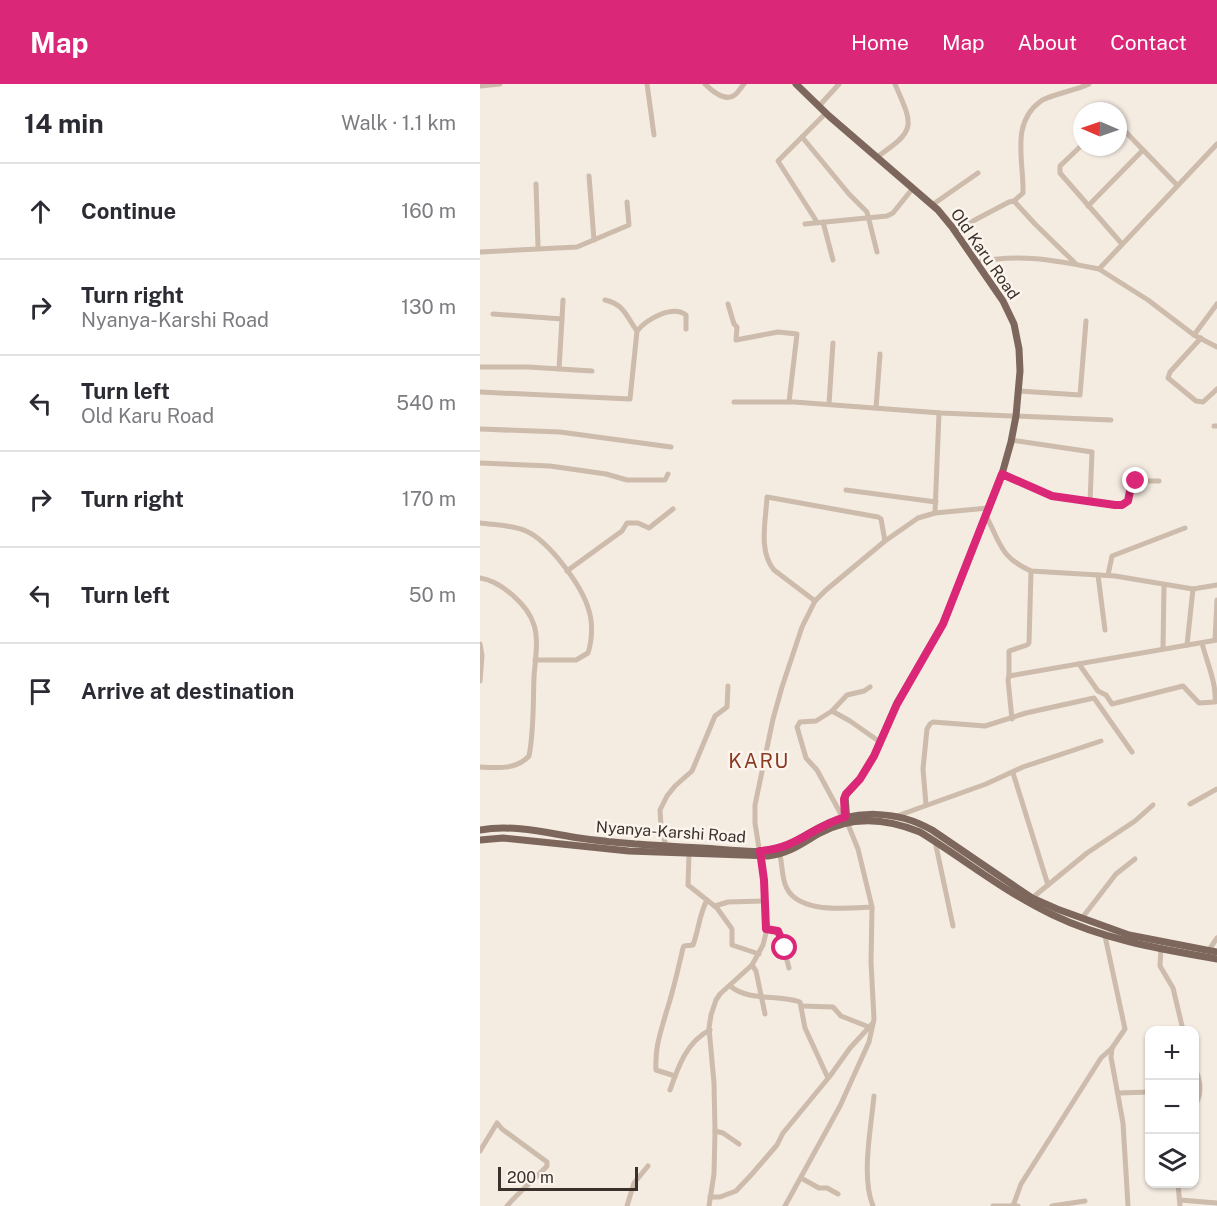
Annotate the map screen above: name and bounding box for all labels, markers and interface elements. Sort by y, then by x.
text: Map [30,26,89,59]
text: Home [851,30,909,55]
text: Map [942,30,985,55]
text: About [1018,30,1077,55]
text: Contact [1110,30,1187,55]
north arrow [1073,102,1127,156]
text: 14 min [24,108,104,139]
text: Walk · 1.1 km [341,111,456,135]
icon: ahead [24,195,57,228]
text: Continue [81,198,176,224]
text: 160 m [401,199,456,223]
street label: Old Karu Road [947,205,1023,303]
text: Turn right [81,282,184,308]
icon: right [24,291,57,324]
text: 130 m [401,295,456,319]
text: Nyanya-Karshi Road [81,308,269,332]
text: Turn left [81,378,170,404]
icon: left [24,387,57,420]
text: 540 m [396,391,456,415]
text: Old Karu Road [81,404,214,428]
route end [1122,467,1148,493]
icon: right [24,483,57,516]
text: Turn right [81,486,184,512]
text: 170 m [402,487,456,511]
icon: left [24,579,57,612]
text: Turn left [81,582,170,608]
text: 50 m [409,583,456,607]
icon: arrive [24,675,57,708]
text: Arrive at destination [81,678,294,704]
district label: KARU [728,749,790,773]
street label: Nyanya-Karshi Road [595,817,747,847]
route start [771,934,797,960]
map controls [1145,1026,1199,1188]
button: + [1145,1026,1199,1080]
button: − [1145,1080,1199,1134]
button: layers [1145,1134,1199,1188]
scale bar [498,1164,638,1192]
text: 200 m [507,1168,554,1187]

